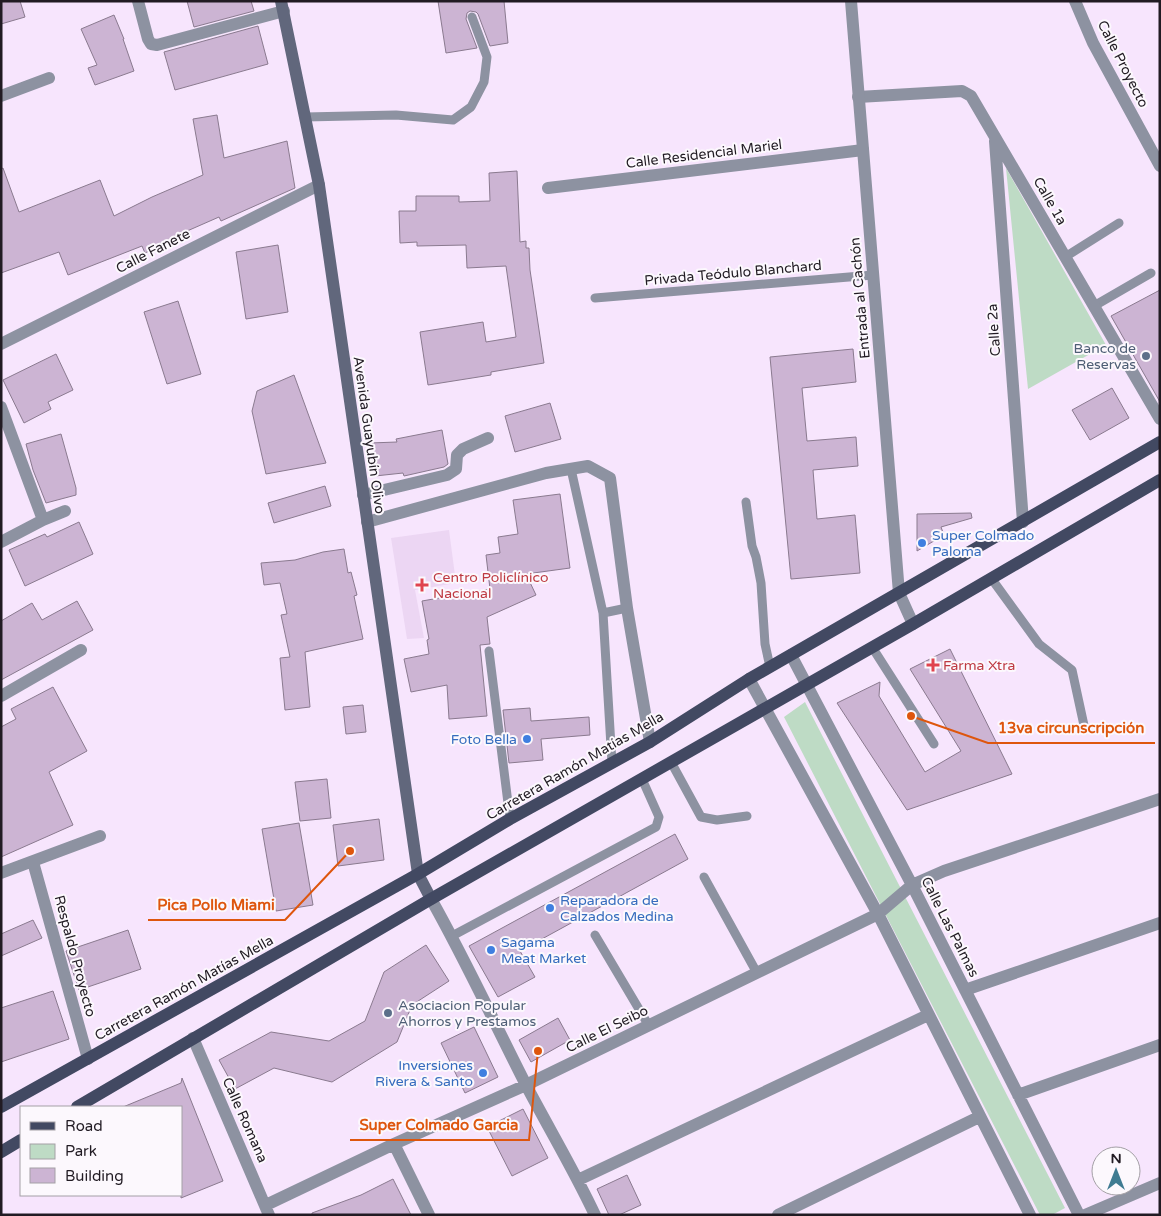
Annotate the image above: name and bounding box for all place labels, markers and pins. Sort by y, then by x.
place label: Banco de Reservas [1074,340,1136,373]
marker: Banco de Reservas [1140,350,1152,362]
place label: Super Colmado Paloma [932,527,1034,560]
marker: Super Colmado Paloma [916,537,928,549]
place label: Centro Policlínico Nacional [433,569,549,602]
marker: Centro Policlínico Nacional [415,578,429,592]
place label: Farma Xtra [943,657,1015,674]
marker: Farma Xtra [927,659,939,671]
callout: 13va circunscripción [988,713,1155,743]
place label: Foto Bella [451,731,517,748]
marker: Foto Bella [521,733,533,745]
callout: Pica Pollo Miami [148,890,285,920]
place label: Reparadora de Calzados Medina [560,892,674,925]
marker: Reparadora de Calzados Medina [544,902,556,914]
place label: Sagama Meat Market [501,934,587,967]
marker: Sagama Meat Market [485,944,497,956]
place label: Asociacion Popular Ahorros y Prestamos [398,997,537,1030]
marker: Asociacion Popular Ahorros y Prestamos [382,1007,394,1019]
place label: Inversiones Rivera & Santo [375,1057,473,1090]
marker: Inversiones Rivera & Santo [477,1067,489,1079]
callout: Super Colmado Garcia [350,1110,529,1140]

